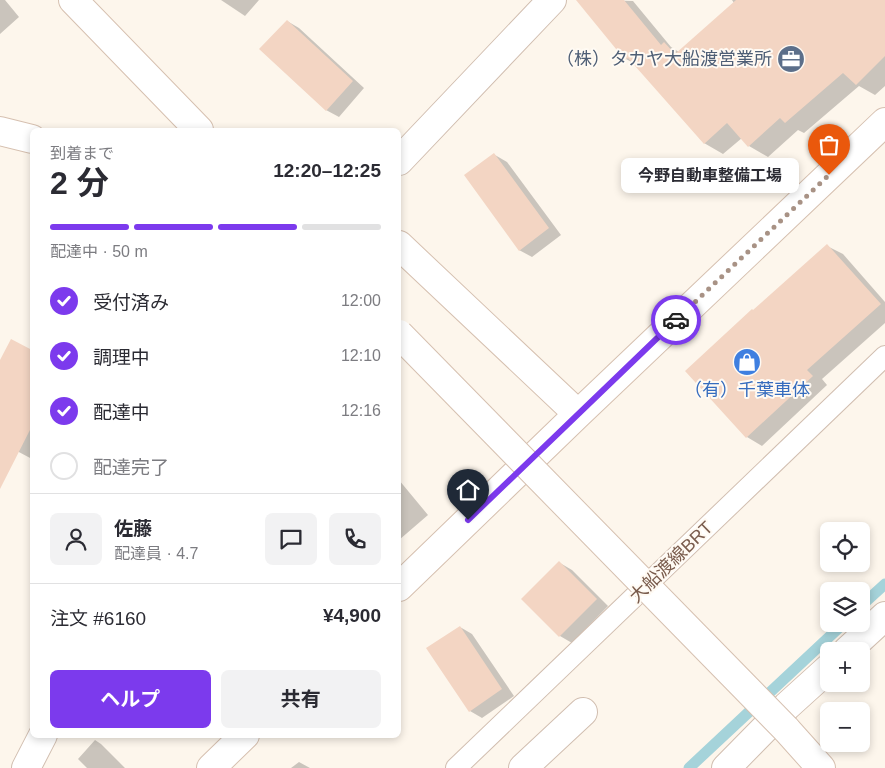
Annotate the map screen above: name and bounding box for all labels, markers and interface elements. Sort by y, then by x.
office icon: （株）タカヤ大船渡営業所 [776,44,806,74]
place label: （株）タカヤ大船渡営業所 [556,49,772,69]
pin [808,124,850,175]
icon: bag [815,131,843,159]
text: 到着まで [50,145,114,162]
callout: 今野自動車整備工場 [622,158,799,192]
text: 12:20–12:25 [273,160,381,181]
text: 2 分 [50,165,109,201]
text: 今野自動車整備工場 [638,167,782,184]
text: 配達中 · 50 m [50,243,148,260]
icon: check [50,287,78,315]
text: 受付済み [93,292,169,313]
text: 12:00 [341,292,381,309]
courier [651,295,701,345]
icon: car [662,306,690,334]
icon: check [50,342,78,370]
text: 調理中 [93,347,150,368]
text: 12:10 [341,347,381,364]
shop icon: （有）千葉車体 [732,347,762,377]
place label: （有）千葉車体 [684,380,810,400]
icon: check [50,397,78,425]
text: 配達中 [93,402,150,423]
text: 12:16 [341,402,381,419]
text: 配達完了 [93,457,169,478]
pin [447,469,489,520]
icon: home [454,476,482,504]
button: person [50,513,102,565]
button: chat [265,513,317,565]
button: phone [329,513,381,565]
street label: 大船渡線BRT [625,517,717,607]
text: 佐藤 [114,518,152,539]
map controls [820,522,870,752]
button: locate [820,522,870,572]
text: 配達員 · 4.7 [114,545,198,562]
button: layers [820,582,870,632]
text: ¥4,900 [323,605,381,626]
text: 注文 #6160 [50,608,146,629]
button: + [820,642,870,692]
button: ヘルプ [50,670,211,728]
button: 共有 [221,670,381,728]
button: − [820,702,870,752]

